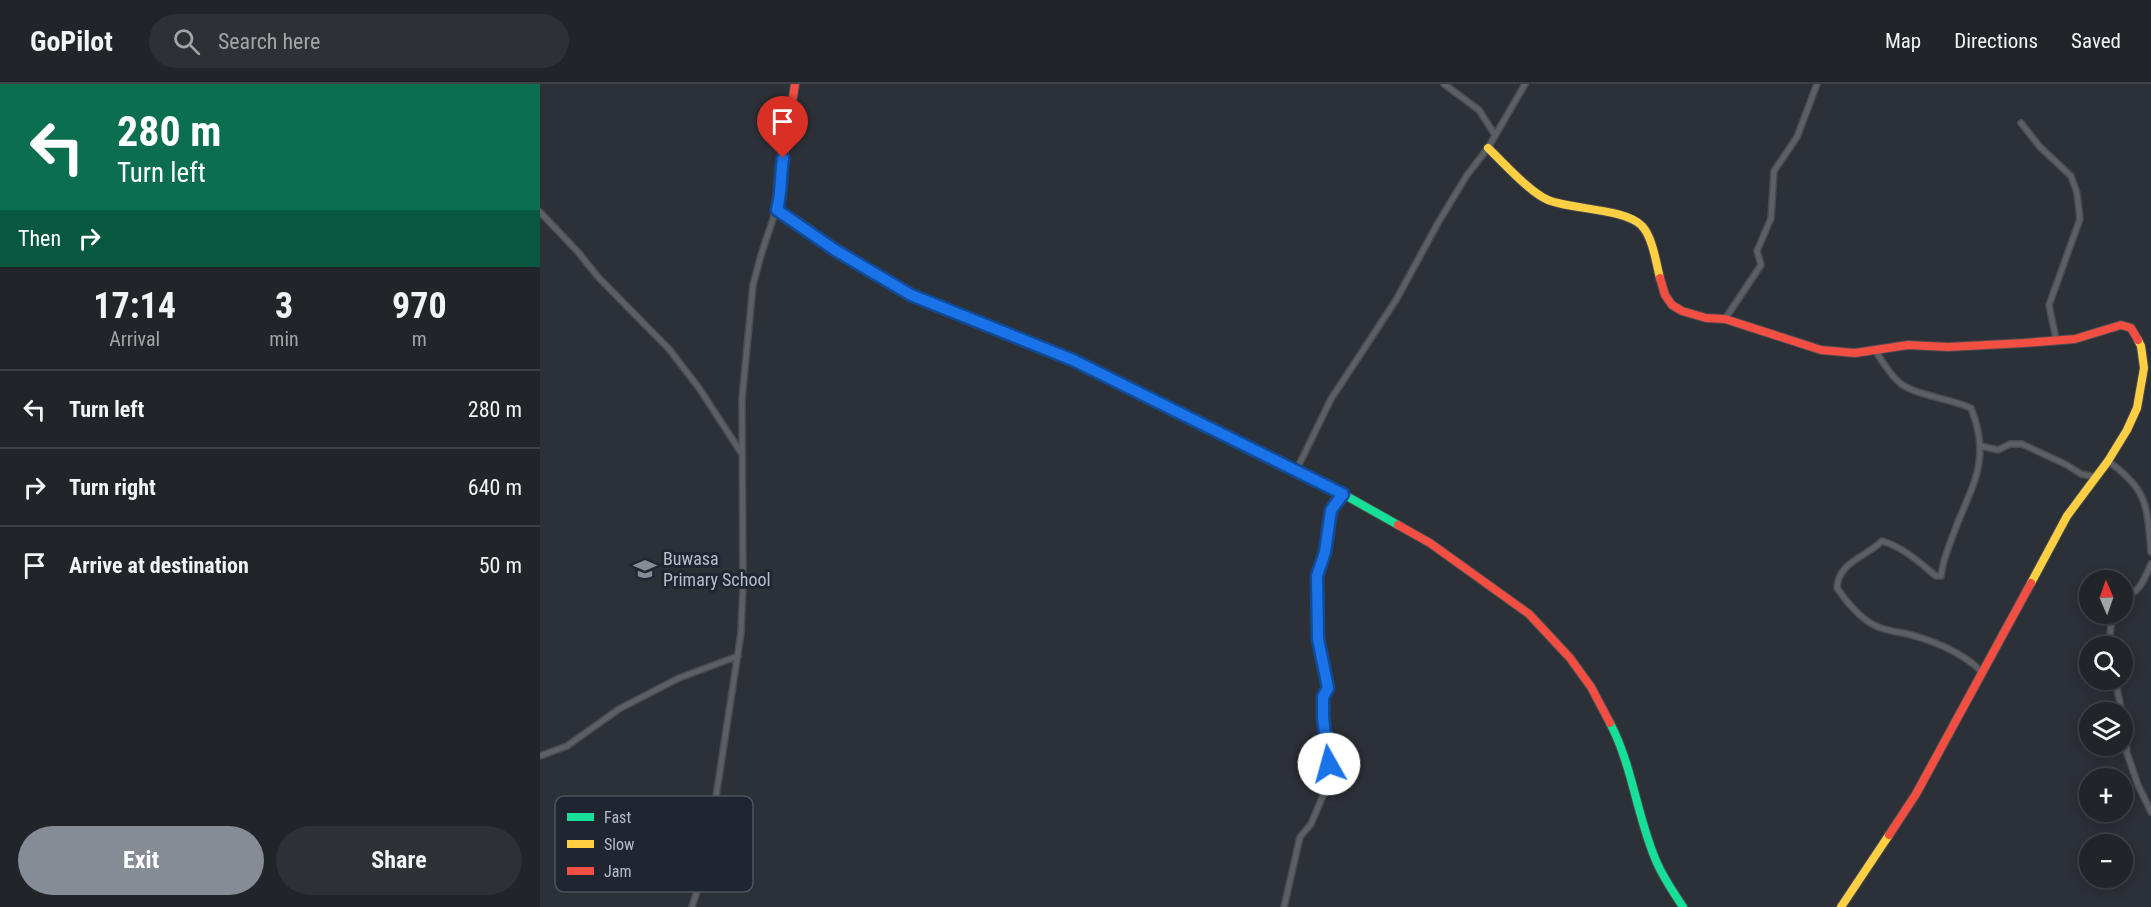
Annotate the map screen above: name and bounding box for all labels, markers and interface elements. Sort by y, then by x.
search box [149,14,569,68]
text: GoPilot [30,25,113,58]
icon: search [170,25,203,58]
text: Search here [218,29,320,54]
text: Map [1885,29,1921,53]
text: Directions [1954,29,2038,53]
text: Saved [2071,29,2121,53]
pin [757,96,808,158]
icon: arrive [766,105,799,138]
text: 280 m [117,107,222,156]
icon: left [18,108,96,186]
text: Turn left [117,157,206,189]
icon: right [73,222,106,255]
text: Then [18,226,61,251]
text: 17:14 [93,285,176,327]
text: 3 [275,285,293,327]
text: 970 [392,285,447,327]
text: Arrival [109,327,160,351]
text: min [269,327,299,351]
text: m [412,327,427,351]
icon: left [18,393,51,426]
text: Turn left [69,397,144,422]
text: 280 m [468,397,522,422]
icon: right [18,471,51,504]
text: Turn right [69,475,156,500]
text: 640 m [468,475,522,500]
place label: Buwasa Primary School [663,548,771,590]
icon: arrive [18,549,51,582]
text: Arrive at destination [69,553,249,578]
text: 50 m [479,553,522,578]
school or university icon: Buwasa Primary School [632,556,658,582]
north arrow [2079,570,2133,624]
map controls [2079,570,2133,888]
button: search [2079,636,2133,690]
button: layers [2079,702,2133,756]
position arrow [1297,732,1361,796]
button: + [2079,768,2133,822]
legend [555,796,753,892]
text: Fast [604,808,631,827]
button: Exit [18,826,264,895]
button: Share [276,826,522,895]
button: − [2079,834,2133,888]
text: Slow [604,835,634,854]
text: Jam [604,862,631,881]

